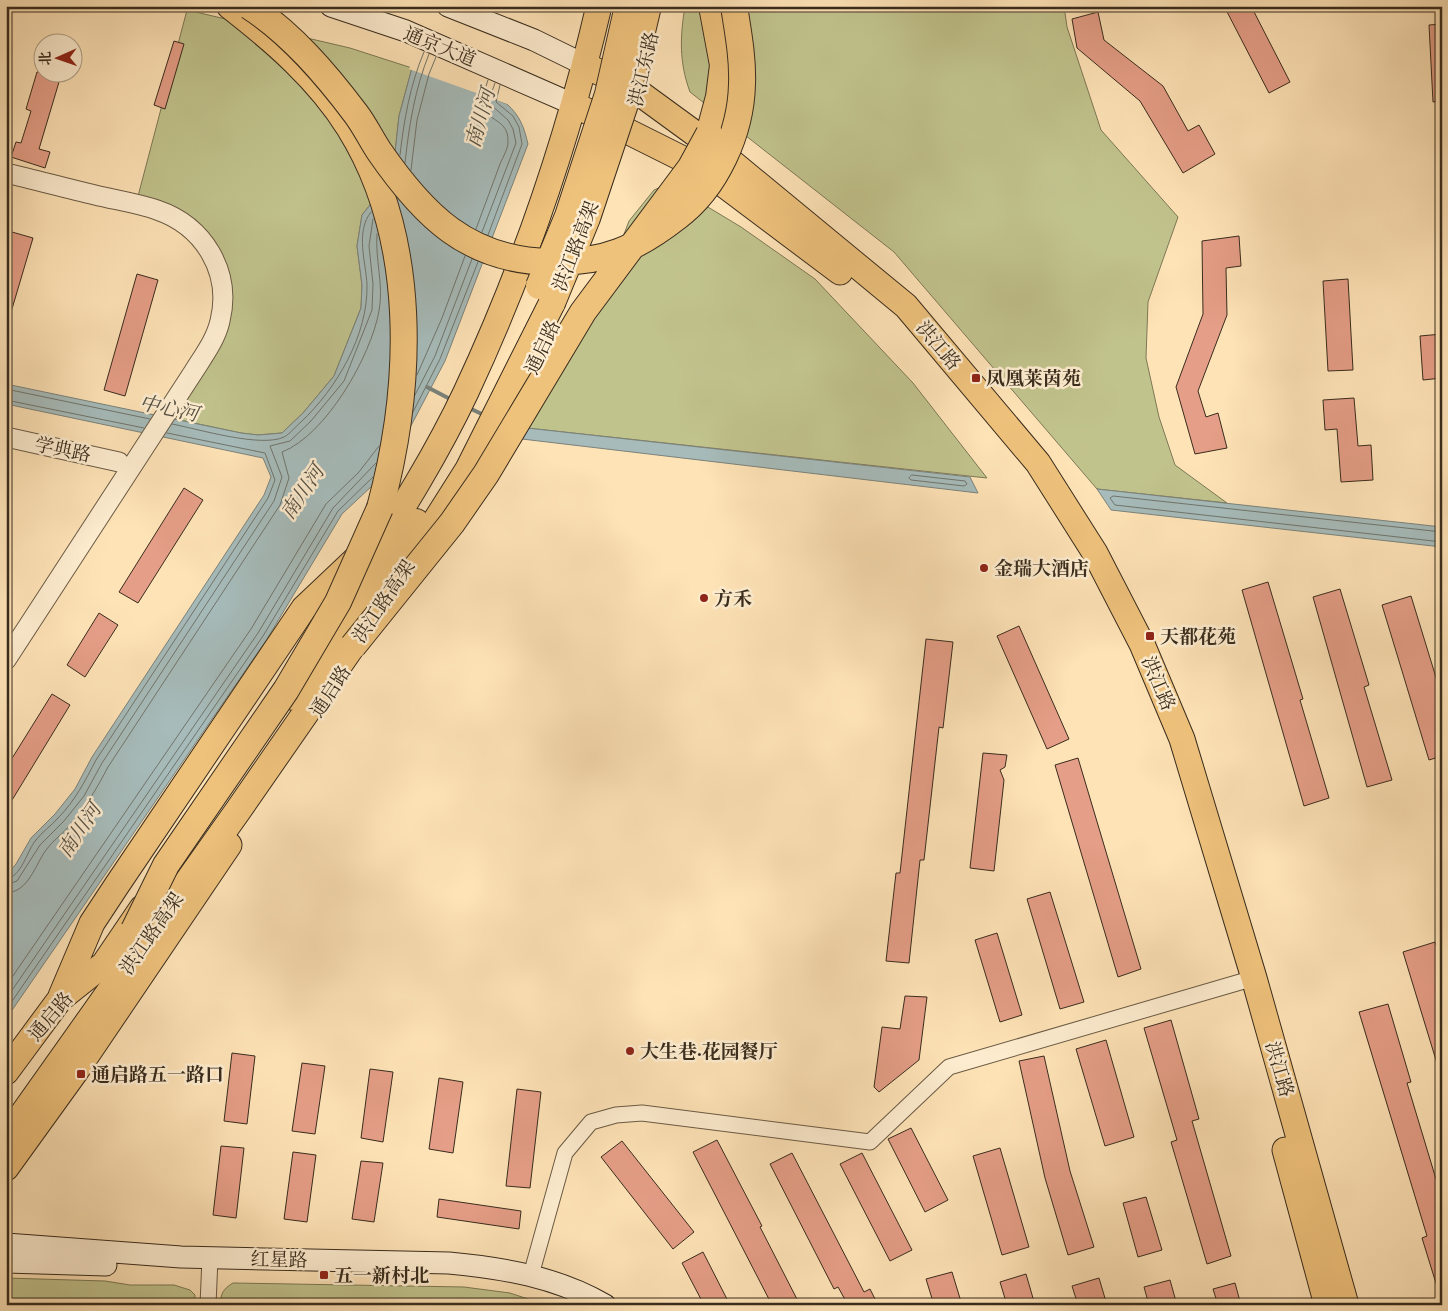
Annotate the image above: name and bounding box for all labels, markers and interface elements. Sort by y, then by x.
street label: 通京大道 [400,21,480,72]
street label: 洪江东路 [623,29,664,109]
north arrow [32,32,82,82]
text: 北 [36,51,54,66]
water label: 南川河 [459,83,502,150]
street label: 洪江路高架 [547,197,604,295]
street label: 洪江路 [911,315,967,375]
street label: 通启路 [519,316,566,378]
place label: 凤凰莱茵苑 [986,366,1081,391]
marker: 凤凰莱茵苑 [970,372,982,384]
water label: 中心河 [137,389,204,428]
street label: 学典路 [32,431,93,468]
water label: 南川河 [274,457,331,524]
street label: 洪江路高架 [346,555,420,648]
place label: 金瑞大酒店 [994,556,1089,581]
marker: 金瑞大酒店 [978,562,990,574]
place label: 方禾 [714,586,752,611]
marker: 方禾 [698,592,710,604]
place label: 天都花苑 [1160,624,1236,649]
marker: 天都花苑 [1144,630,1156,642]
street label: 洪江路 [1136,652,1181,714]
street label: 通启路 [304,661,356,722]
water label: 南川河 [51,795,108,862]
street label: 洪江路高架 [114,887,189,979]
street label: 通启路 [22,986,78,1046]
street label: 洪江路 [1260,1038,1299,1100]
place label: 大生巷·花园餐厅 [640,1039,778,1064]
marker: 大生巷·花园餐厅 [624,1045,636,1057]
place label: 通启路五一路口 [91,1062,224,1087]
marker: 通启路五一路口 [75,1068,87,1080]
street label: 红星路 [250,1247,308,1272]
place label: 五一新村北 [334,1263,429,1288]
marker: 五一新村北 [318,1269,330,1281]

